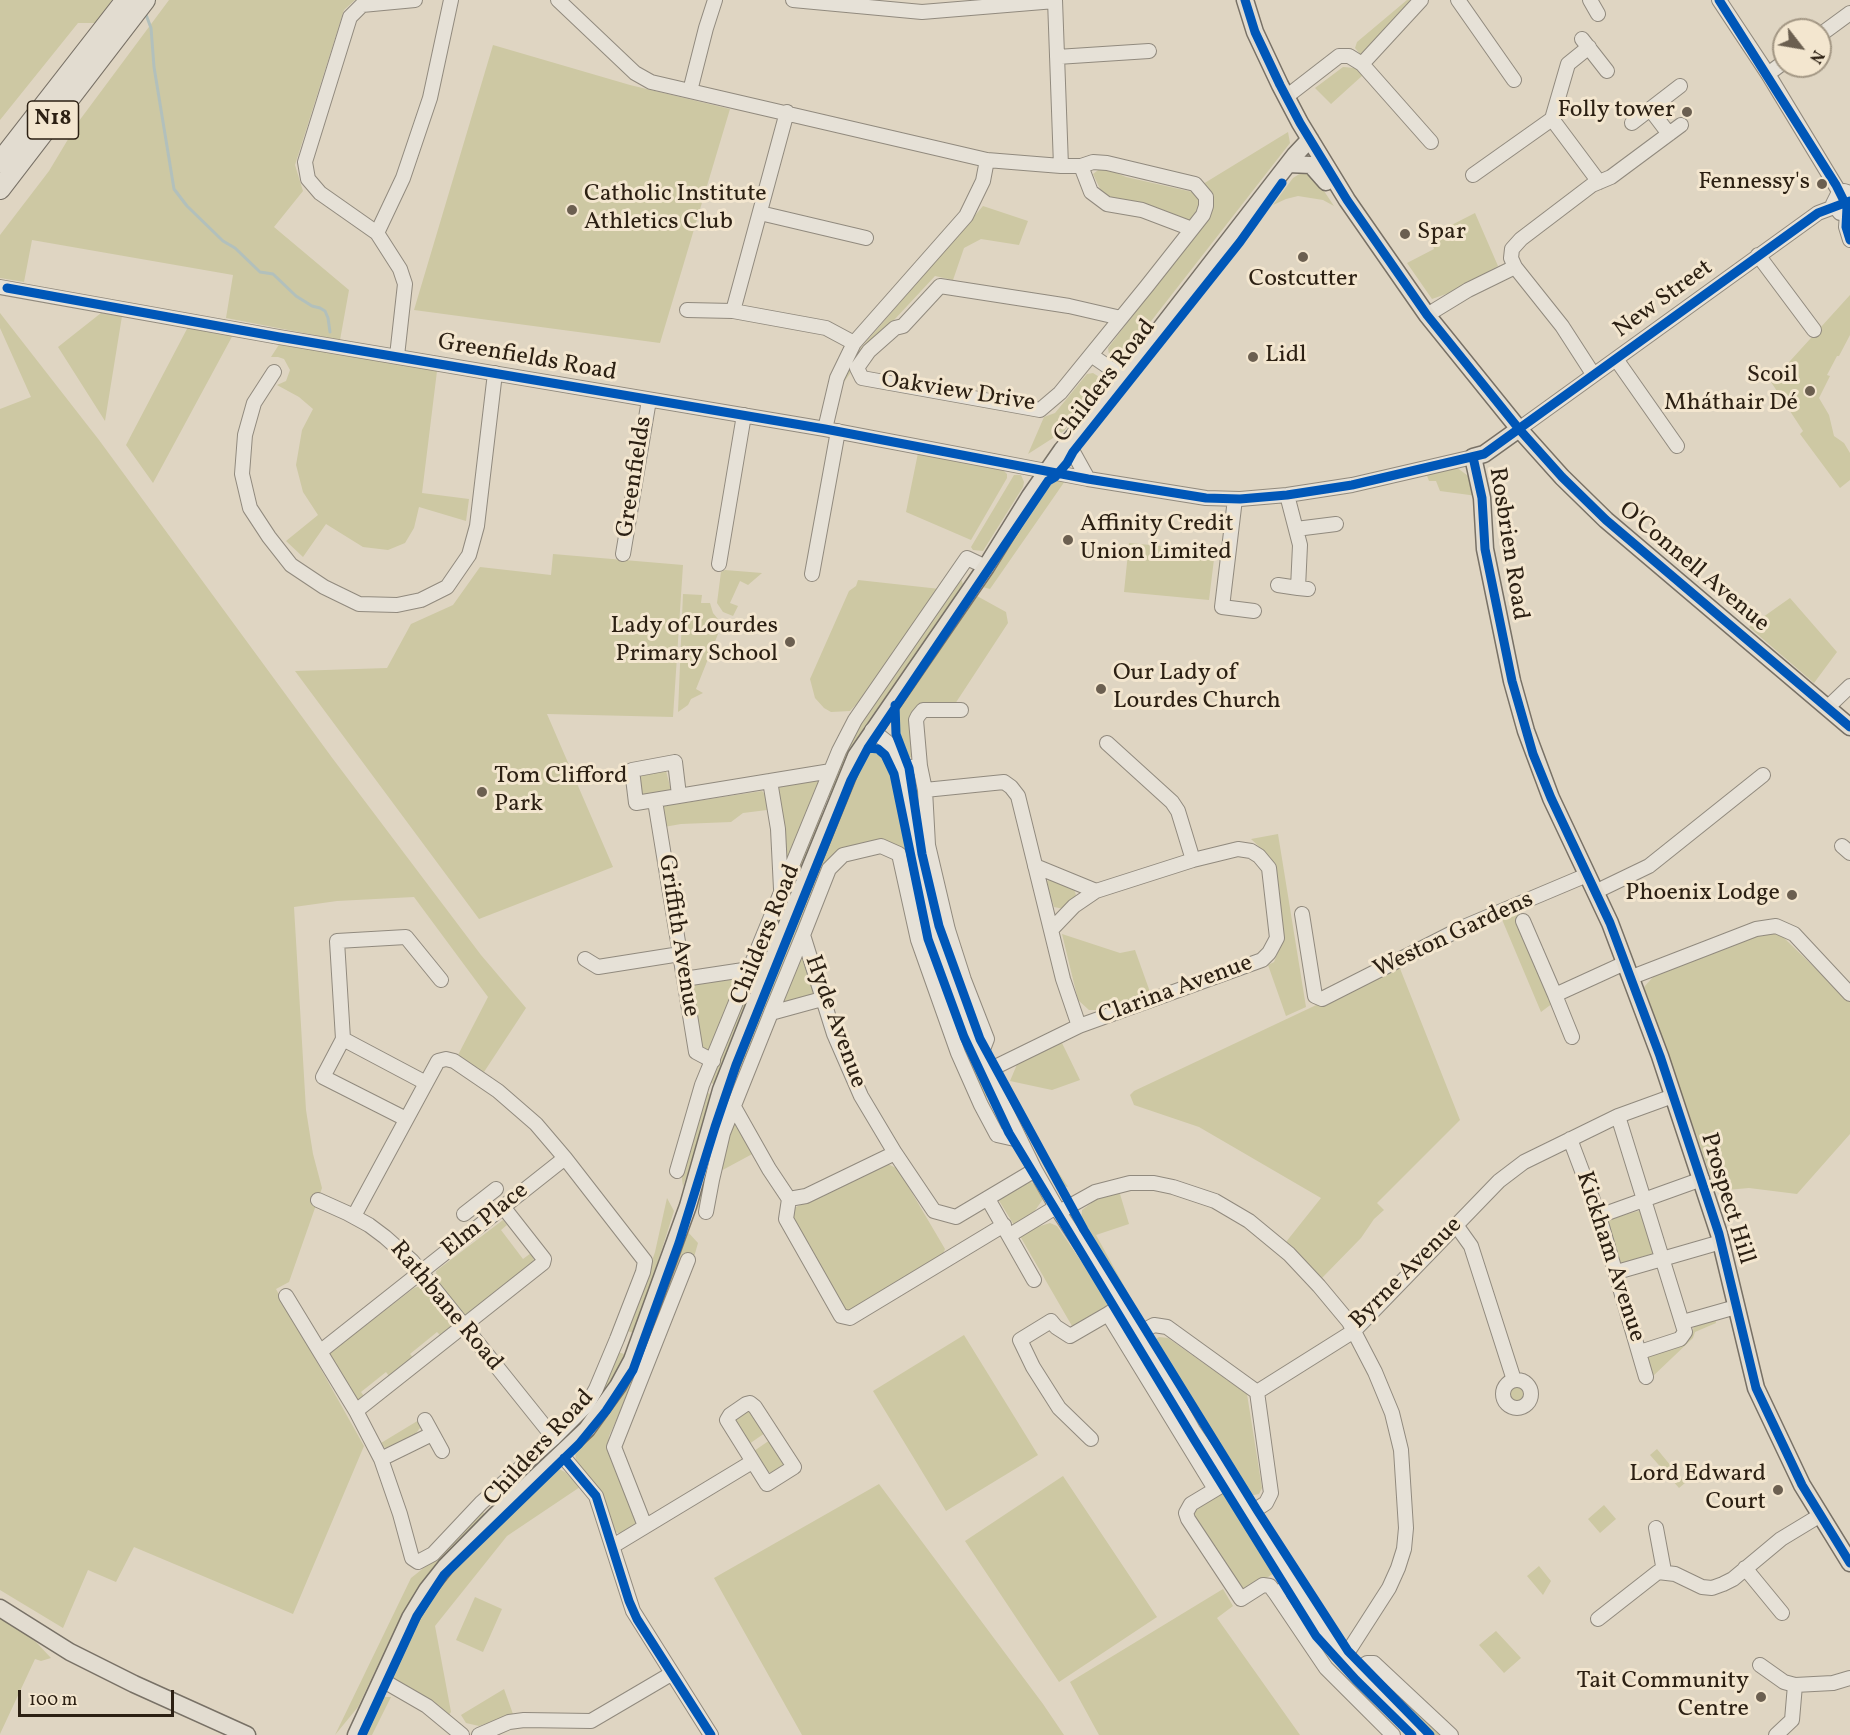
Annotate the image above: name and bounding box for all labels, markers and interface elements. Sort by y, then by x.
north arrow [1772,18,1832,78]
text: N [1803,46,1828,67]
place label: Folly tower [1558,98,1675,126]
road number: N18 [28,101,78,139]
marker: Folly tower [1680,105,1694,119]
place label: Fennessy's [1698,170,1810,198]
marker: Fennessy's [1815,177,1829,191]
place label: Catholic Institute Athletics Club [584,182,767,238]
marker: Catholic Institute Athletics Club [565,203,579,217]
place label: Spar [1417,220,1466,248]
marker: Spar [1398,227,1412,241]
marker: Costcutter [1296,250,1310,264]
street label: New Street [1609,254,1719,346]
place label: Costcutter [1249,267,1357,295]
street label: Childers Road [1049,315,1163,449]
street label: Greenfields Road [435,329,619,389]
place label: Lidl [1265,343,1306,371]
marker: Lidl [1246,350,1260,364]
place label: Scoil Mháthair Dé [1664,363,1798,419]
street label: Oakview Drive [879,367,1037,419]
marker: Scoil Mháthair Dé [1803,384,1817,398]
street label: Greenfields [612,414,660,540]
street label: Rosbrien Road [1481,466,1533,622]
street label: O'Connell Avenue [1612,497,1774,639]
place label: Affinity Credit Union Limited [1080,512,1234,568]
marker: Affinity Credit Union Limited [1061,533,1075,547]
place label: Lady of Lourdes Primary School [611,614,778,670]
marker: Lady of Lourdes Primary School [783,635,797,649]
place label: Our Lady of Lourdes Church [1113,661,1281,717]
marker: Our Lady of Lourdes Church [1094,682,1108,696]
place label: Tom Clifford Park [494,764,628,820]
marker: Tom Clifford Park [475,785,489,799]
street label: Griffith Avenue [650,853,704,1019]
street label: Childers Road [726,861,808,1009]
place label: Phoenix Lodge [1625,881,1780,909]
street label: Weston Gardens [1370,886,1538,986]
marker: Phoenix Lodge [1785,888,1799,902]
street label: Clarina Avenue [1095,950,1257,1032]
street label: Hyde Avenue [797,952,871,1092]
street label: Prospect Hill [1692,1130,1760,1268]
street label: Kickham Avenue [1568,1168,1650,1346]
street label: Elm Place [437,1177,535,1265]
street label: Byrne Avenue [1345,1212,1469,1336]
street label: Rathbane Road [382,1236,508,1378]
street label: Childers Road [479,1385,601,1513]
place label: Lord Edward Court [1629,1462,1766,1518]
marker: Lord Edward Court [1771,1483,1785,1497]
place label: Tait Community Centre [1577,1669,1749,1725]
scale bar [21,1678,177,1716]
text: 100 m [29,1688,78,1713]
marker: Tait Community Centre [1754,1690,1768,1704]

